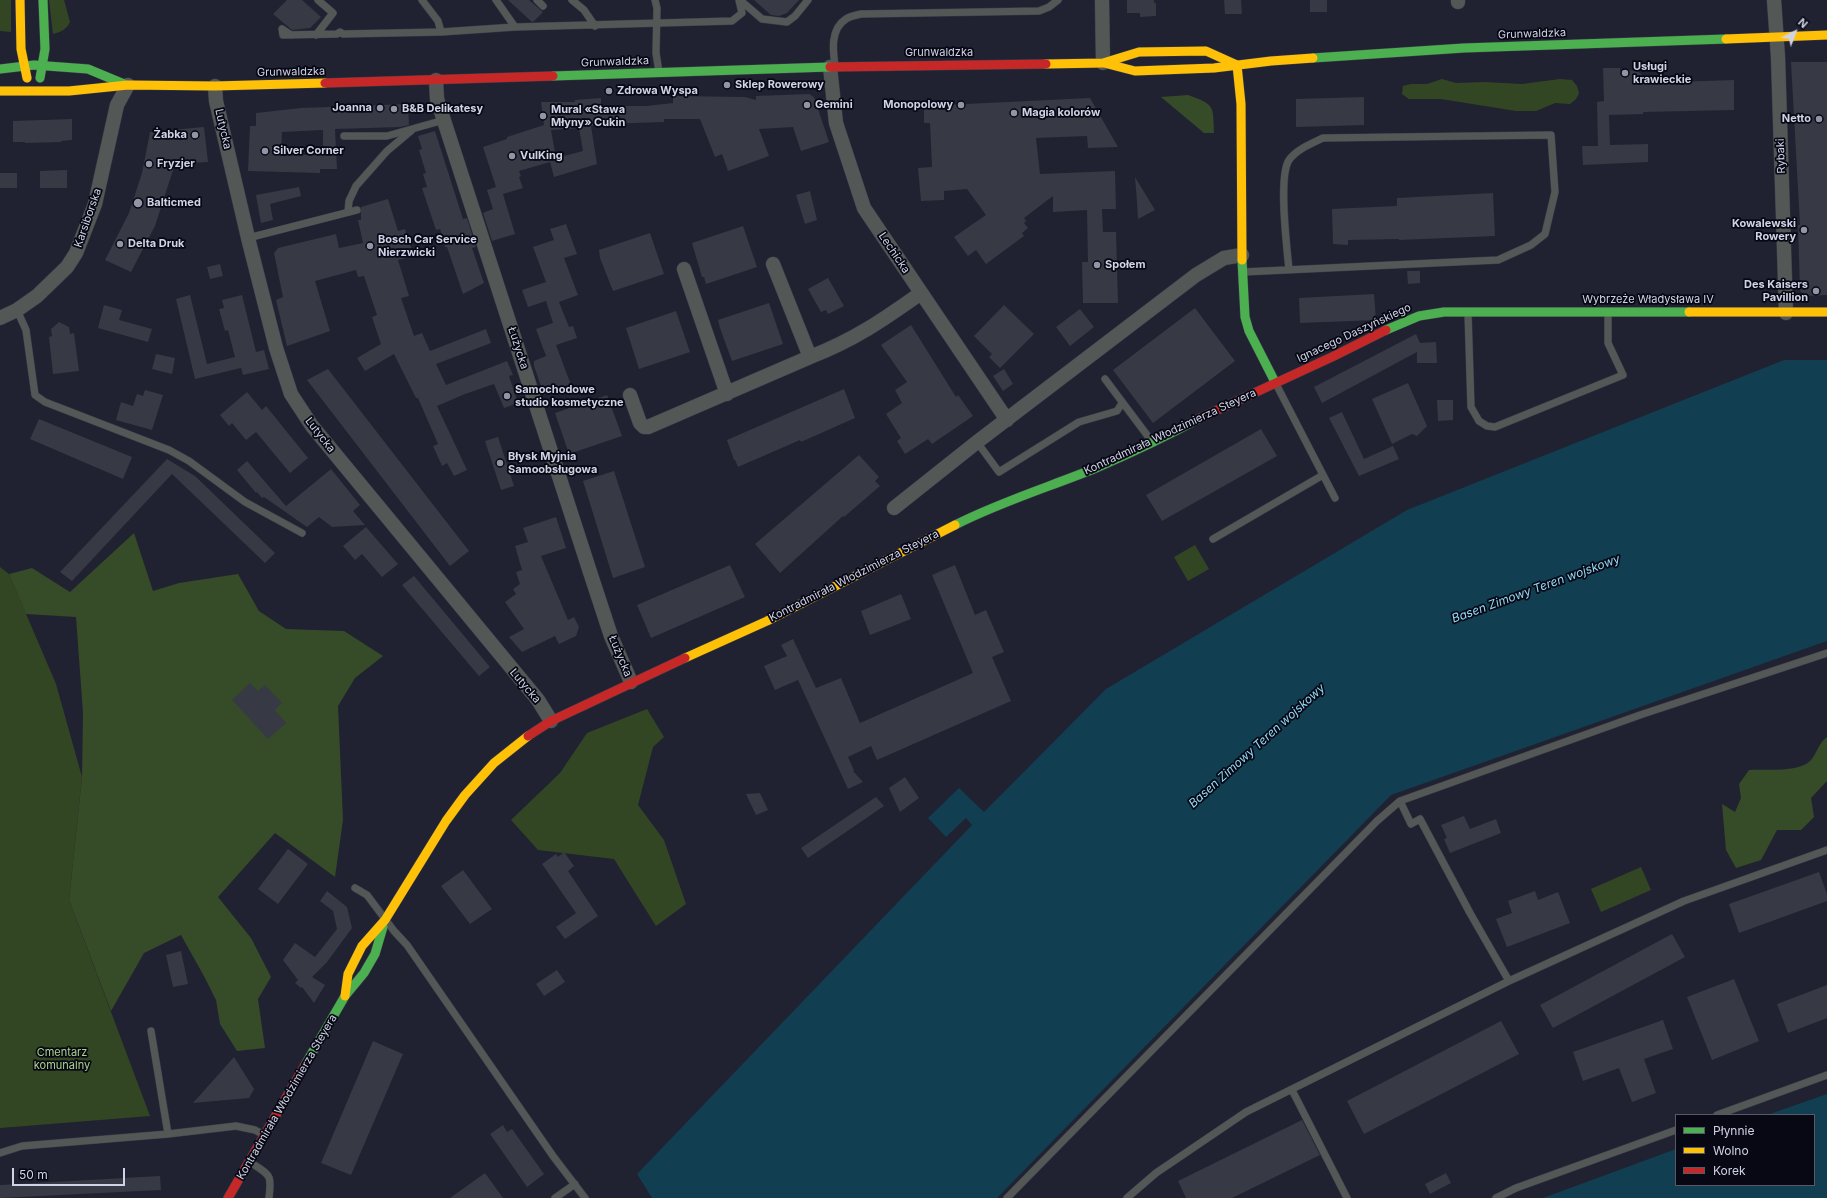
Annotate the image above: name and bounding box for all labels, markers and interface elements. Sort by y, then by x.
north arrow [1775,12,1815,52]
text: N [1795,15,1811,31]
street label: Grunwaldzka [1498,26,1566,42]
street label: Grunwaldzka [905,46,973,60]
street label: Grunwaldzka [581,54,649,70]
place label: Usługi krawieckie [1633,60,1691,86]
street label: Grunwaldzka [257,65,325,79]
marker: Usługi krawieckie [1620,68,1630,78]
place label: Sklep Rowerowy [735,78,824,92]
marker: Sklep Rowerowy [722,80,732,90]
place label: Zdrowa Wyspa [617,84,698,98]
marker: Zdrowa Wyspa [604,86,614,96]
place label: Gemini [815,98,853,112]
place label: Monopolowy [883,98,953,112]
marker: Gemini [802,100,812,110]
marker: Monopolowy [956,100,966,110]
place label: Joanna [332,101,372,115]
place label: B&B Delikatesy [402,102,483,116]
marker: Joanna [375,103,385,113]
place label: Mural «Stawa Młyny» Cukin [551,103,625,129]
marker: B&B Delikatesy [389,104,399,114]
place label: Magia kolorów [1022,106,1100,120]
street label: Lutycka [212,108,234,150]
marker: Magia kolorów [1009,108,1019,118]
marker: Mural «Stawa Młyny» Cukin [538,111,548,121]
place label: Netto [1782,112,1811,126]
marker: Netto [1814,114,1824,124]
place label: Żabka [154,128,187,142]
marker: Żabka [190,130,200,140]
street label: Rybaki [1774,138,1788,174]
place label: Silver Corner [273,144,344,158]
marker: Silver Corner [260,146,270,156]
place label: VulKing [520,149,563,163]
marker: VulKing [507,151,517,161]
place label: Fryzjer [157,157,195,171]
marker: Fryzjer [144,159,154,169]
street label: Karsiborska [72,187,104,249]
place label: Balticmed [147,196,201,210]
marker: Balticmed [132,197,144,209]
place label: Kowalewski Rowery [1732,217,1796,243]
marker: Kowalewski Rowery [1799,225,1809,235]
street label: Lechicka [876,230,912,276]
place label: Bosch Car Service Nierzwicki [378,233,477,259]
place label: Delta Druk [128,237,184,251]
marker: Delta Druk [115,239,125,249]
marker: Bosch Car Service Nierzwicki [365,241,375,251]
place label: Społem [1105,258,1145,272]
marker: Społem [1092,260,1102,270]
place label: Des Kaisers Pavillion [1744,278,1808,304]
marker: Des Kaisers Pavillion [1811,286,1821,296]
street label: Wybrzeże Władysława IV [1582,293,1714,307]
street label: Ignacego Daszyńskiego [1295,301,1413,365]
street label: Łużycka [505,325,531,371]
place label: Samochodowe studio kosmetyczne [515,383,624,409]
street label: Kontradmirała Włodzimierza Steyera [1082,386,1258,478]
marker: Samochodowe studio kosmetyczne [502,391,512,401]
street label: Lutycka [302,415,338,455]
place label: Błysk Myjnia Samoobsługowa [508,450,597,476]
marker: Błysk Myjnia Samoobsługowa [495,458,505,468]
street label: Kontradmirała Włodzimierza Steyera [767,527,941,625]
water label: Basen Zimowy Teren wojskowy [1450,552,1622,626]
street label: Łużycka [605,633,635,679]
street label: Lutycka [507,666,543,706]
water label: Basen Zimowy Teren wojskowy [1186,681,1328,811]
street label: Kontradmirała Włodzimierza Steyera [234,1012,340,1182]
park label: Cmentarz komunalny [34,1046,90,1072]
legend [1675,1114,1815,1186]
text: Płynnie [1713,1123,1754,1138]
text: Wolno [1713,1143,1749,1158]
scale bar [14,1160,127,1186]
text: Korek [1713,1163,1746,1178]
text: 50 m [19,1167,48,1182]

